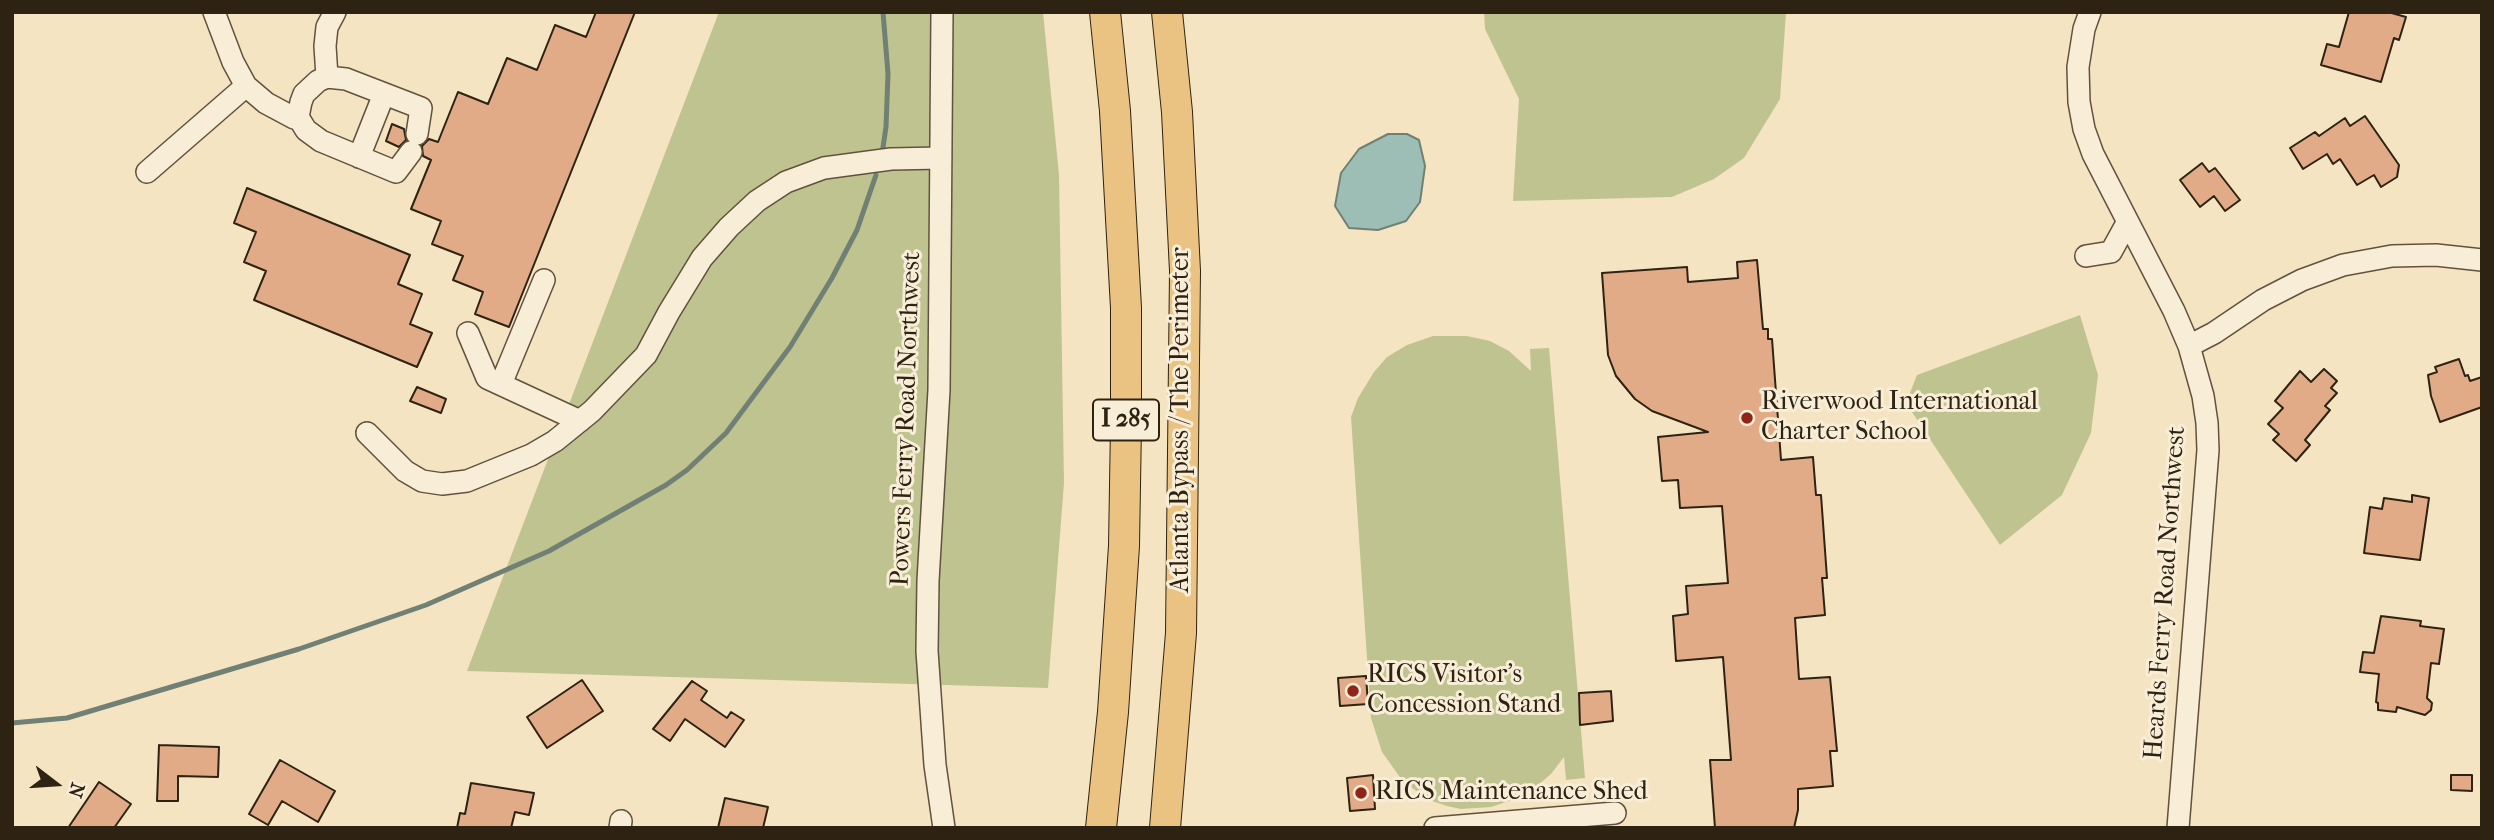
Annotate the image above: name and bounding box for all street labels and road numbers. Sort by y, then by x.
street label: Atlanta Bypass / The Perimeter [1166,247,1198,593]
street label: Powers Ferry Road Northwest [886,251,928,587]
road number: I 285 [1093,400,1159,440]
street label: Heards Ferry Road Northwest [2139,425,2193,761]

